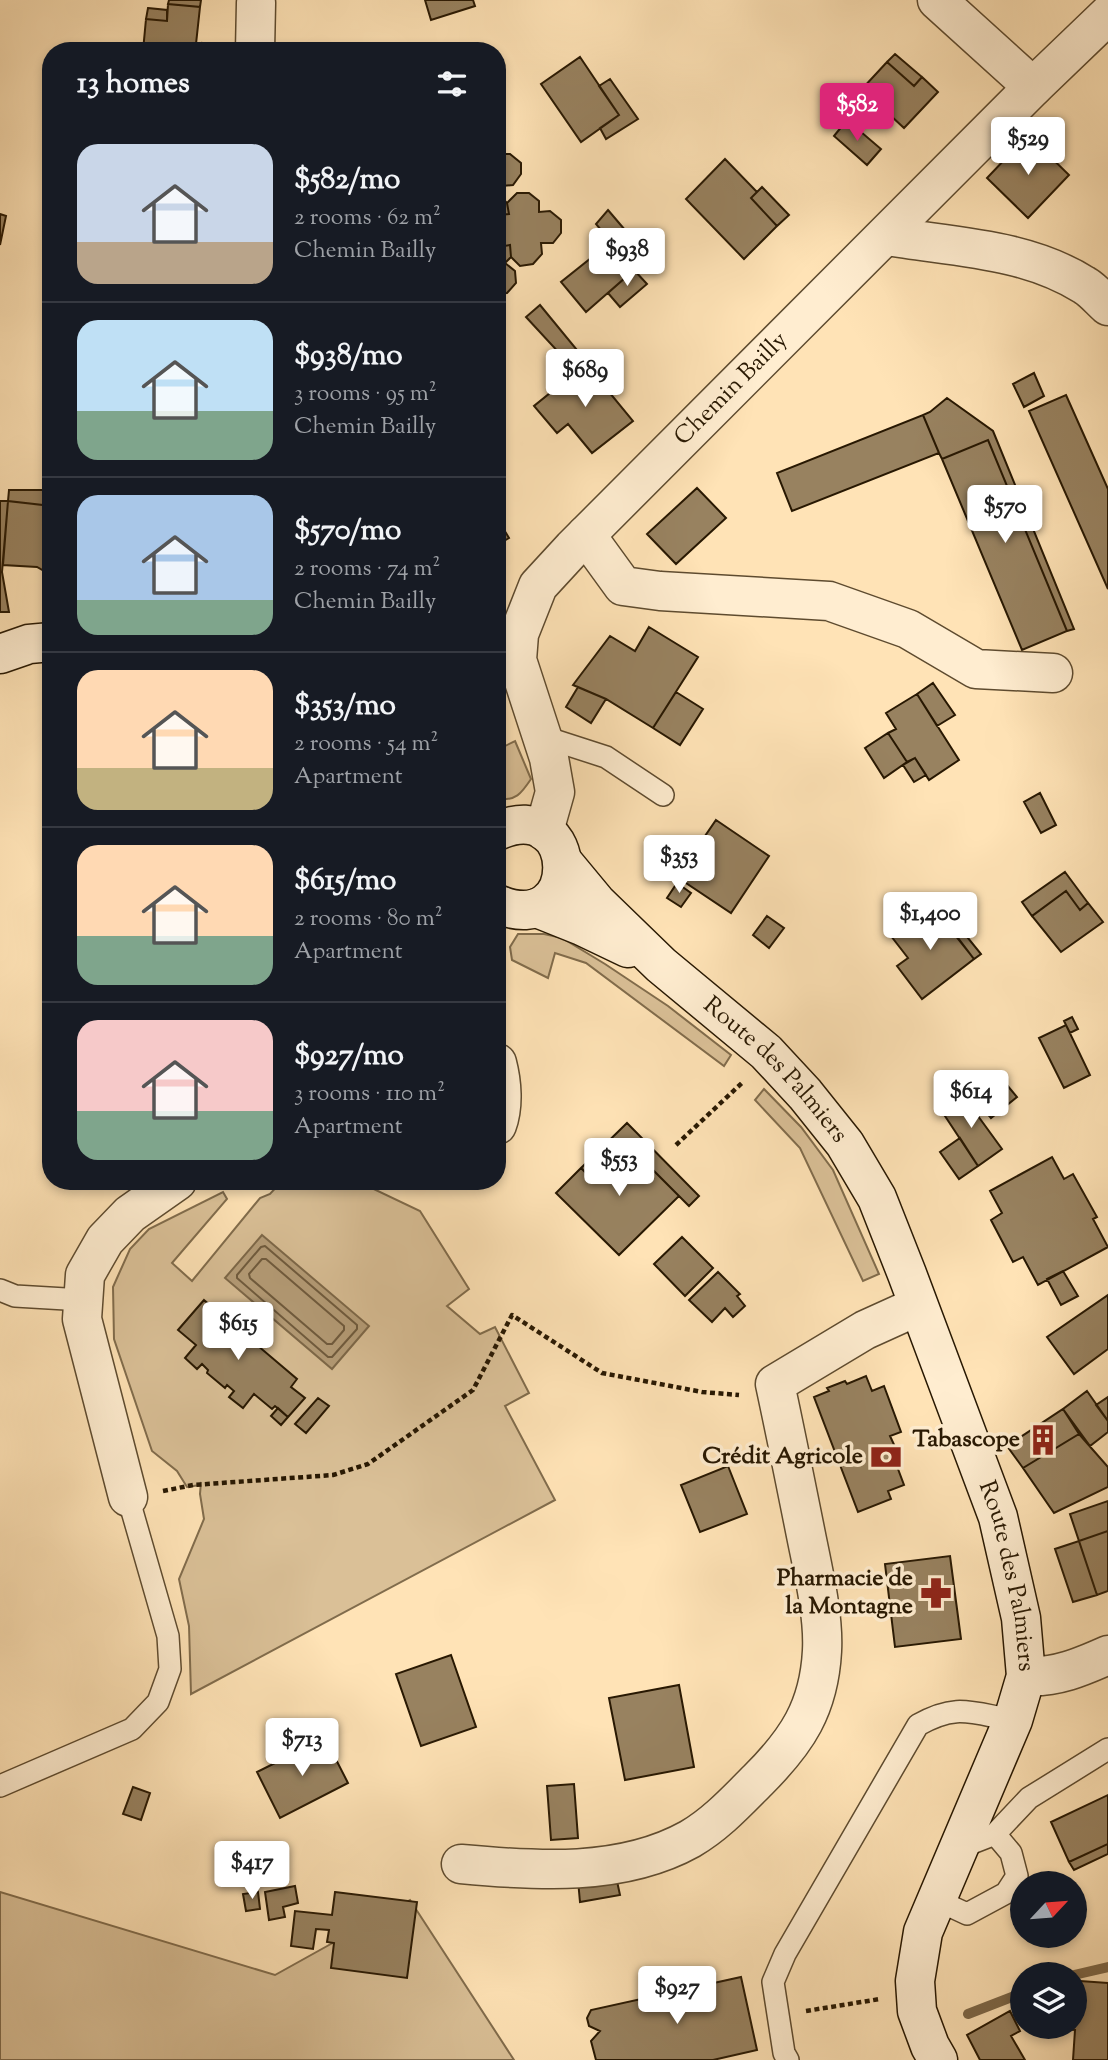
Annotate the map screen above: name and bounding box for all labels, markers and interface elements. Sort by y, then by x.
text: 13 homes [77,63,190,106]
icon: filters [433,65,471,103]
pin: $582 [816,83,898,143]
text: $582 [836,89,878,122]
pin: $529 [987,118,1069,177]
text: $529 [1007,123,1049,156]
text: $582/mo [294,159,400,202]
icon: home [133,172,217,256]
text: 2 rooms · 62 m² [294,202,441,235]
pin: $938 [586,229,668,288]
text: $938 [605,234,649,267]
text: Chemin Bailly [294,235,436,268]
street label: Chemin Bailly [667,324,796,454]
text: $938/mo [294,335,403,378]
icon: home [133,348,217,432]
pin: $689 [544,350,626,409]
text: $689 [562,355,608,388]
text: 3 rooms · 95 m² [294,378,437,411]
text: Chemin Bailly [294,411,436,444]
pin: $570 [964,486,1046,545]
text: $570 [983,491,1027,524]
text: $570/mo [294,510,401,553]
icon: home [133,523,217,607]
text: 2 rooms · 74 m² [294,553,440,586]
text: Chemin Bailly [294,586,436,619]
text: $353/mo [294,685,396,728]
icon: home [133,698,217,782]
text: 2 rooms · 54 m² [294,728,438,761]
text: Apartment [294,761,403,794]
pin: $353 [638,836,720,895]
text: $353 [660,841,698,874]
text: $615/mo [294,860,396,903]
icon: home [133,873,217,957]
pin: $1,400 [873,892,987,952]
text: $1,400 [899,898,961,931]
text: 2 rooms · 80 m² [294,903,442,936]
text: Apartment [294,936,403,969]
street label: Route des Palmiers [695,989,855,1151]
text: $927/mo [294,1035,404,1078]
icon: home [133,1048,217,1132]
pin: $614 [930,1070,1012,1130]
text: $614 [950,1076,992,1109]
text: 3 rooms · 110 m² [294,1078,445,1111]
text: Apartment [294,1111,403,1144]
pin: $553 [578,1138,660,1198]
text: $553 [600,1144,638,1177]
pin: $615 [197,1302,279,1362]
text: $615 [218,1308,258,1341]
place label: Tabascope [913,1423,1020,1457]
building icon: Tabascope [1026,1423,1060,1457]
place label: Crédit Agricole [702,1440,863,1474]
bank icon: Crédit Agricole [869,1440,903,1474]
street label: Route des Palmiers [969,1476,1043,1673]
place label: Pharmacie de la Montagne [777,1562,913,1624]
pharmacy icon: Pharmacie de la Montagne [919,1576,953,1610]
pin: $713 [261,1718,343,1778]
text: $713 [282,1724,322,1757]
pin: $417 [211,1842,293,1901]
text: $417 [230,1847,274,1880]
north arrow [1010,1871,1087,1948]
map controls [1010,1871,1087,2039]
button: layers [1010,1962,1087,2039]
pin: $927 [636,1966,718,2026]
text: $927 [654,1972,700,2005]

